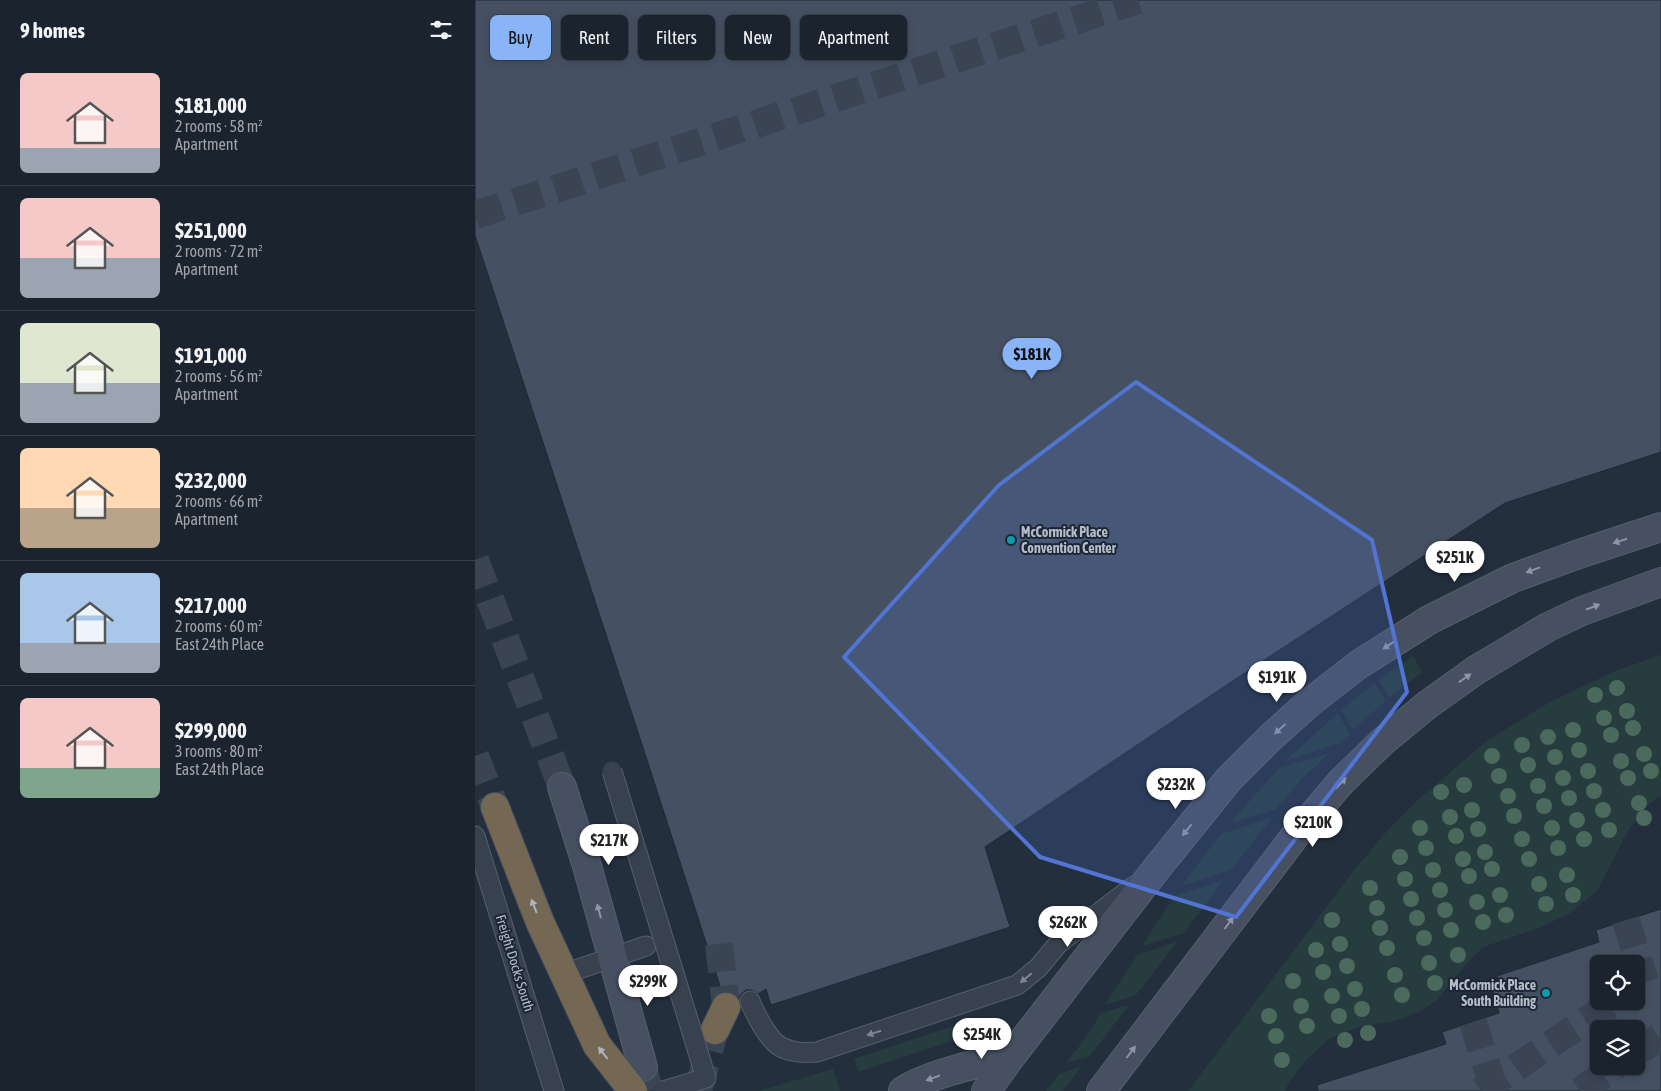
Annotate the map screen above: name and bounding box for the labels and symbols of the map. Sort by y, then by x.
pin: $181K [997,338,1067,380]
place label: McCormick Place Convention Center [1021,524,1117,556]
marker: McCormick Place Convention Center [1005,534,1017,546]
one-way arrow [1612,537,1627,545]
pin: $251K [1420,540,1490,583]
one-way arrow [1526,567,1541,574]
one-way arrow [1586,603,1601,611]
one-way arrow [1383,640,1396,650]
pin: $191K [1242,660,1312,703]
one-way arrow [1458,673,1472,683]
one-way arrow [1274,723,1286,735]
pin: $232K [1141,768,1211,810]
one-way arrow [1336,776,1347,789]
pin: $210K [1278,806,1348,848]
pin: $217K [574,824,644,866]
one-way arrow [1182,824,1193,837]
one-way arrow [530,898,538,913]
one-way arrow [595,904,603,919]
pin: $262K [1033,906,1103,948]
street label: Freight Docks South [493,913,537,1013]
one-way arrow [1223,917,1234,930]
pin: $299K [613,964,683,1007]
one-way arrow [1020,972,1032,984]
place label: McCormick Place South Building [1449,977,1537,1009]
marker: McCormick Place South Building [1540,987,1552,999]
pin: $254K [947,1018,1017,1060]
one-way arrow [866,1030,881,1037]
one-way arrow [1125,1046,1136,1059]
one-way arrow [597,1047,608,1060]
one-way arrow [925,1074,940,1082]

